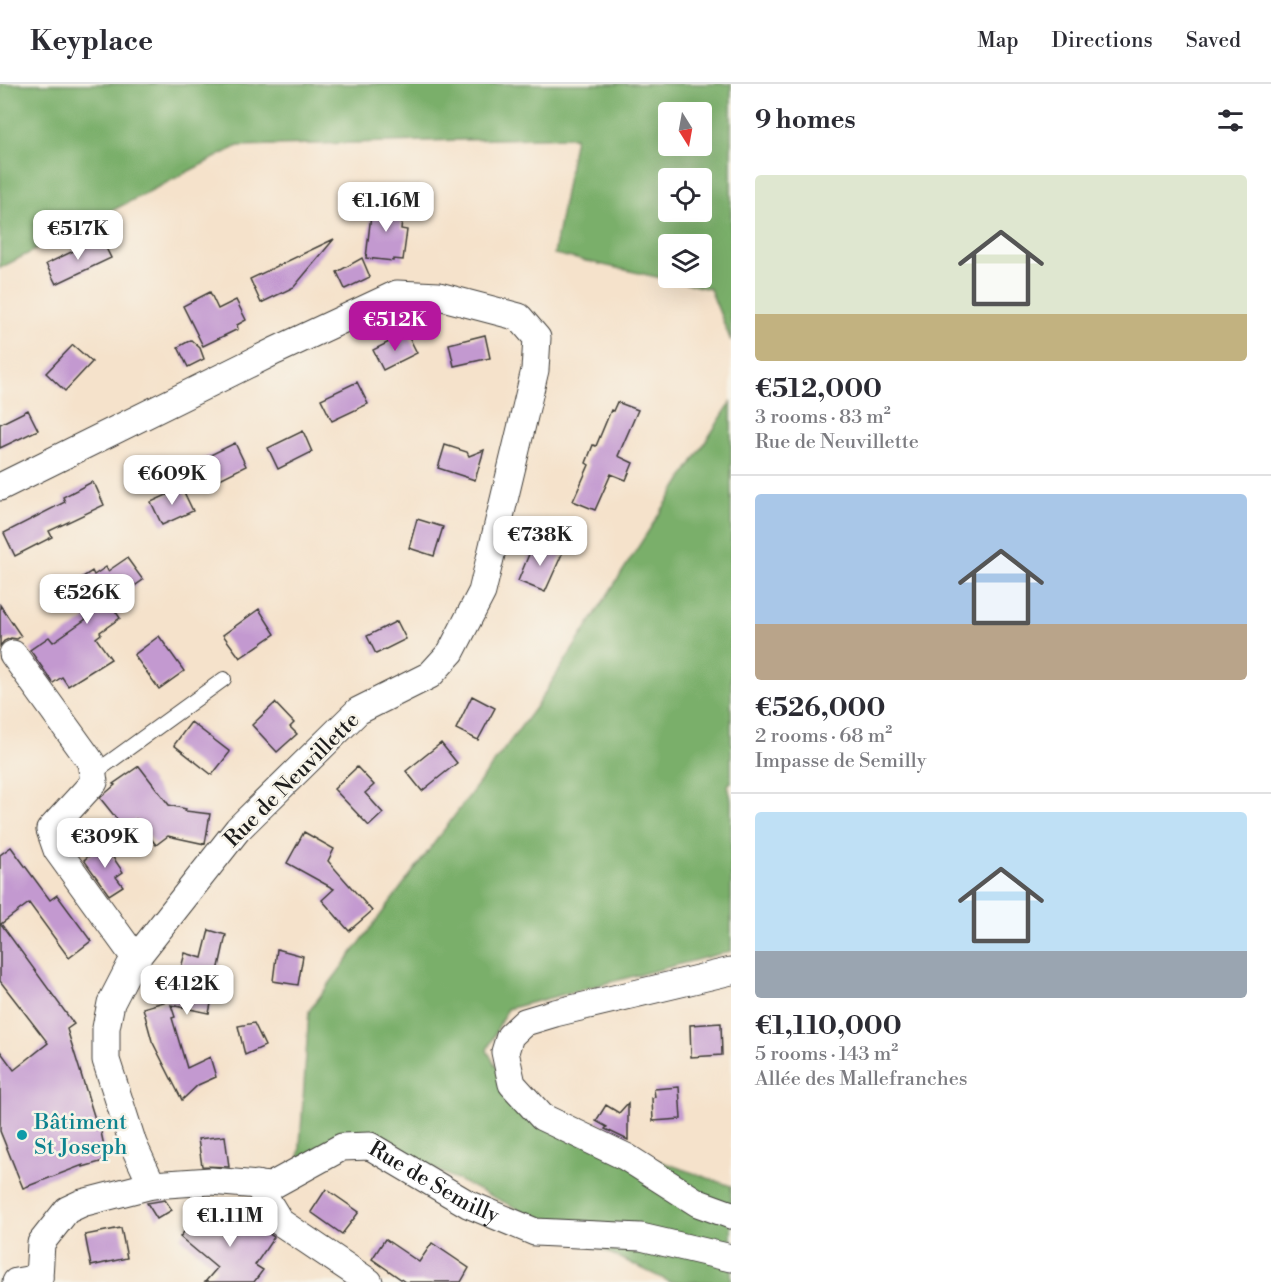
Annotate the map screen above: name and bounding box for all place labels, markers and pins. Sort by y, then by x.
pin: €1.16M [337,182,435,233]
pin: €517K [36,210,120,261]
pin: €512K [353,301,437,352]
pin: €609K [130,455,214,506]
pin: €738K [498,516,582,567]
pin: €526K [45,574,129,625]
pin: €309K [63,818,147,869]
pin: €412K [145,965,229,1016]
place label: Bâtiment St Joseph [33,1109,127,1161]
marker: Bâtiment St Joseph [15,1128,29,1142]
pin: €1.11M [181,1197,279,1248]

